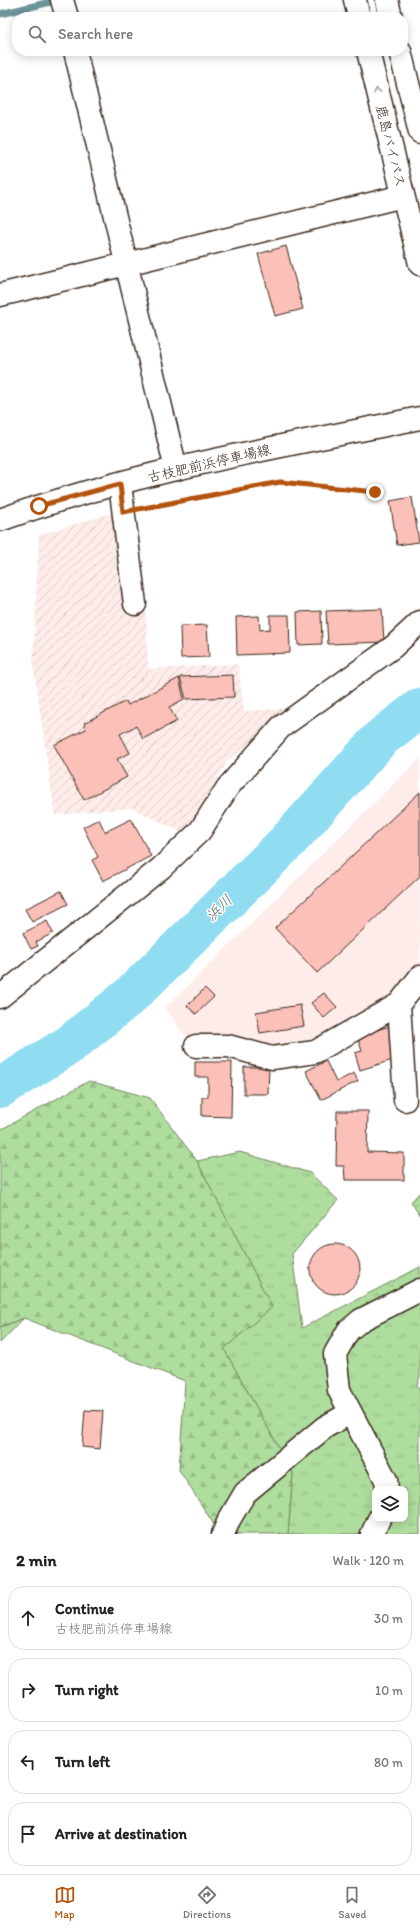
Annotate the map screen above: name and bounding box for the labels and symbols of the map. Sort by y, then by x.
one-way arrow [374,87,382,94]
street label: 鹿島バイパス [372,103,409,189]
street label: 古枝肥前浜停車場線 [146,441,272,486]
route end [366,483,384,501]
route start [30,497,48,515]
water label: 浜川 [202,891,236,925]

